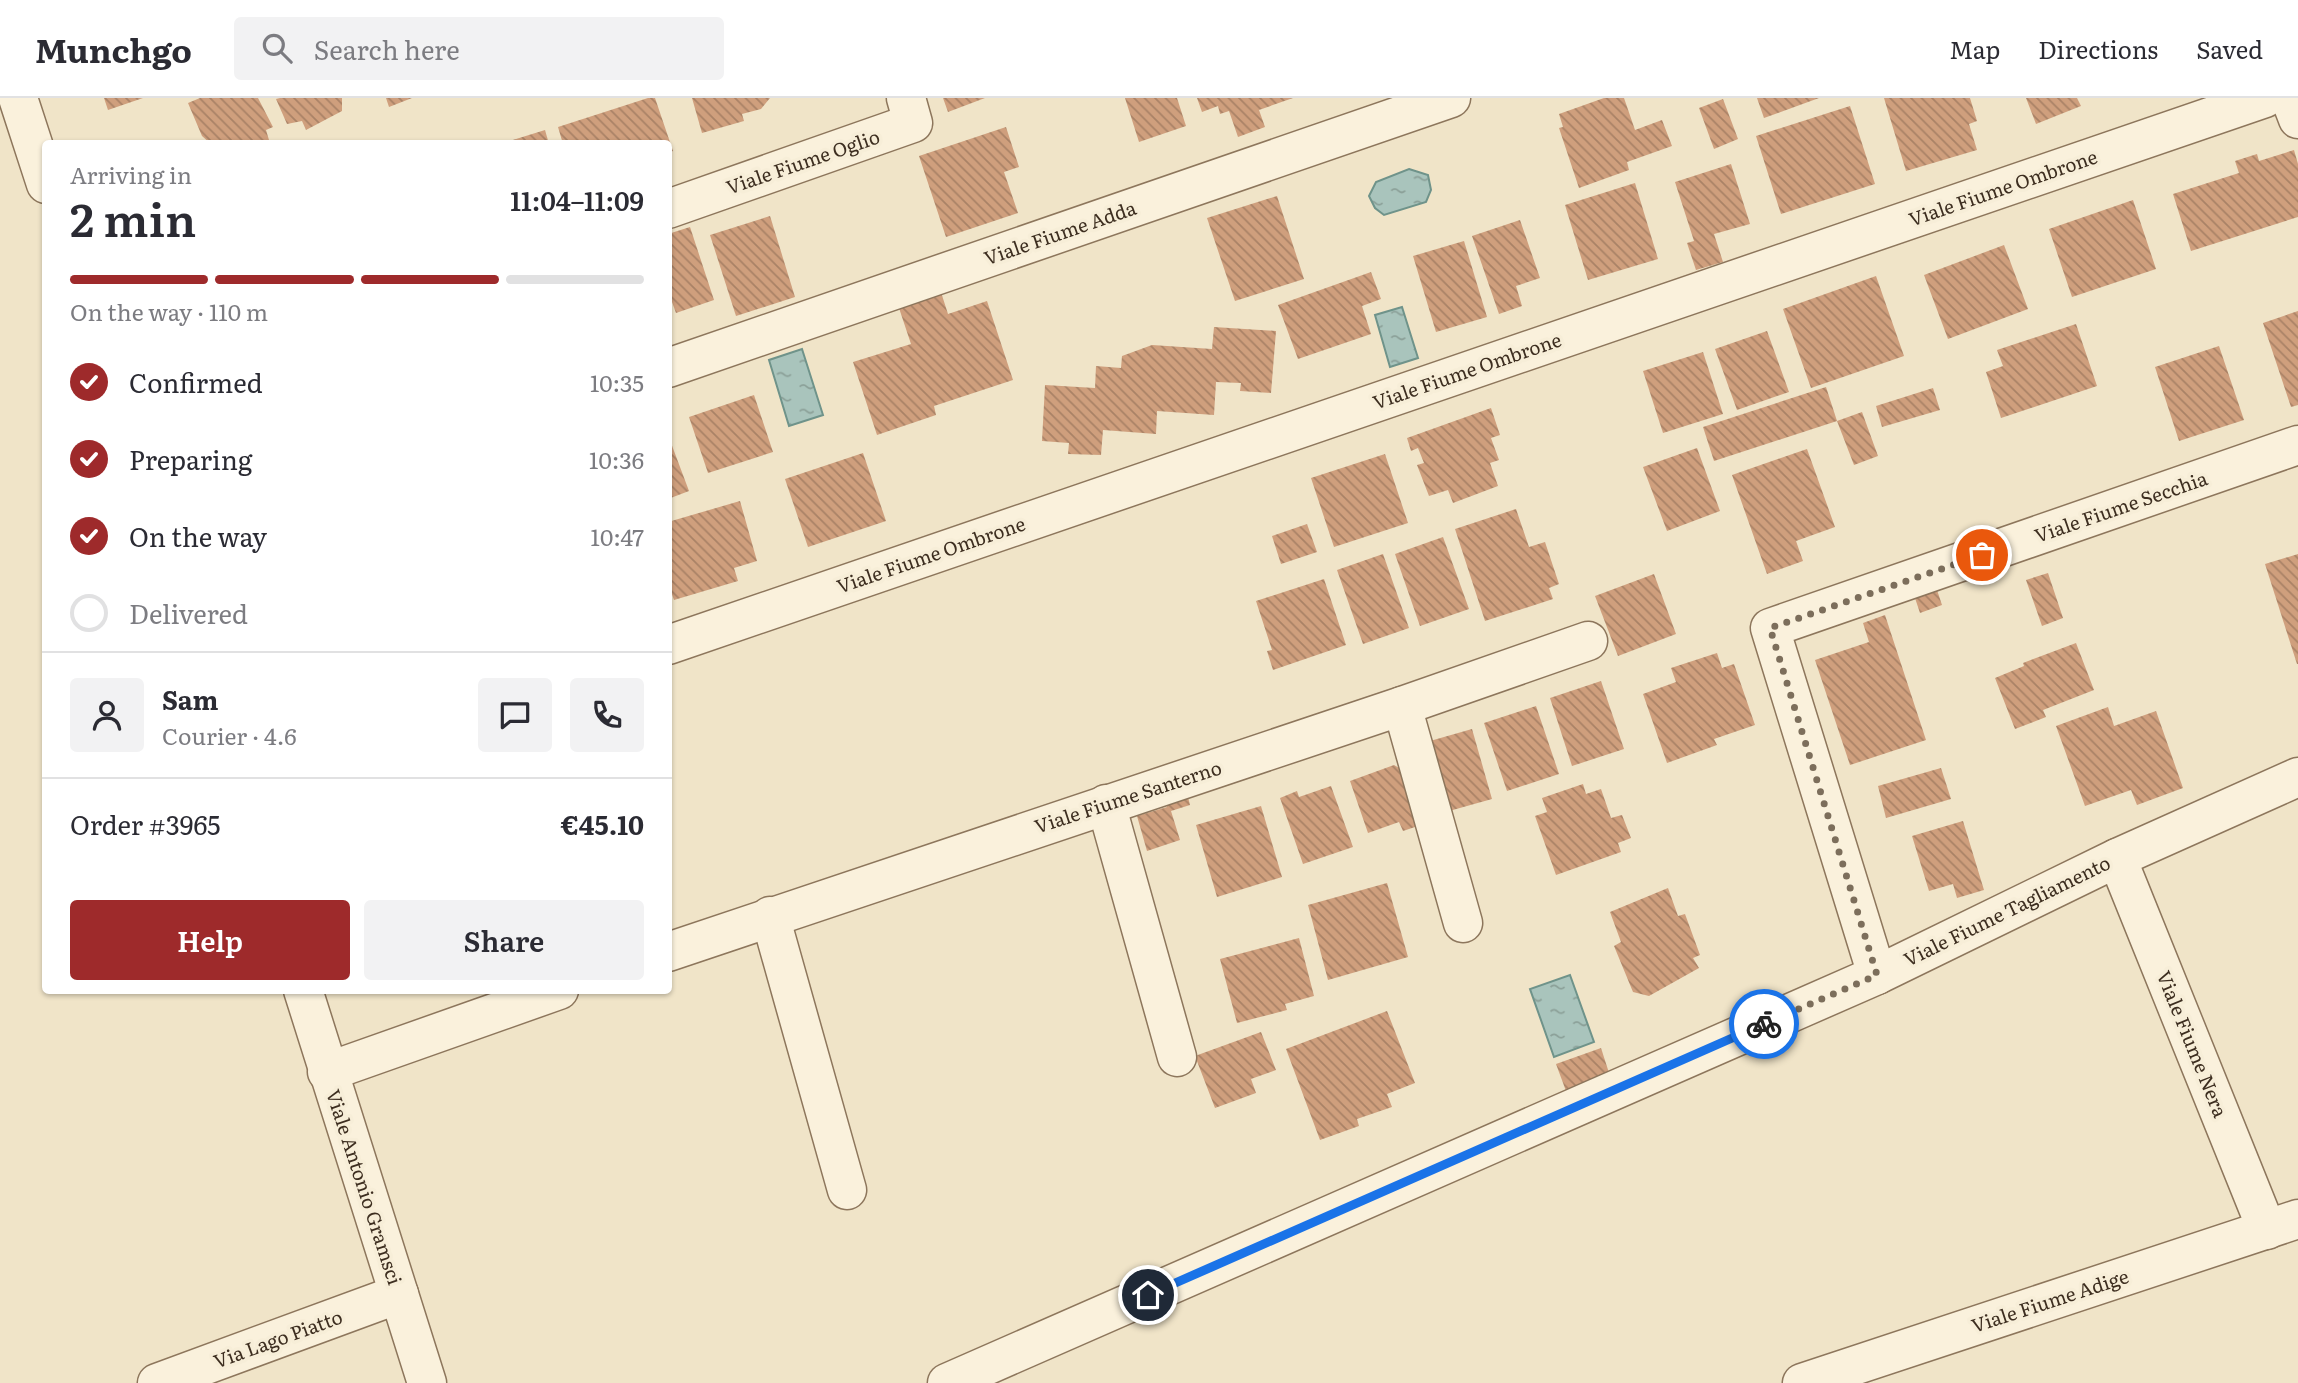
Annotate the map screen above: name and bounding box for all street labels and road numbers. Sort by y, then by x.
street label: Viale Fiume Oglio [722,122,883,200]
street label: Viale Fiume Ombrone [1905,142,2101,232]
street label: Viale Fiume Adda [980,193,1140,271]
street label: Viale Fiume Ombrone [1369,325,1565,415]
street label: Viale Fiume Secchia [2030,463,2212,549]
street label: Viale Fiume Ombrone [833,509,1029,599]
street label: Viale Fiume Santerno [1031,753,1225,840]
street label: Viale Fiume Tagliamento [1898,848,2115,972]
street label: Viale Fiume Nera [2151,966,2235,1122]
street label: Viale Antonio Gramsci [320,1085,410,1288]
street label: Viale Fiume Adige [1967,1261,2132,1339]
street label: Via Lago Piatto [209,1302,346,1374]

